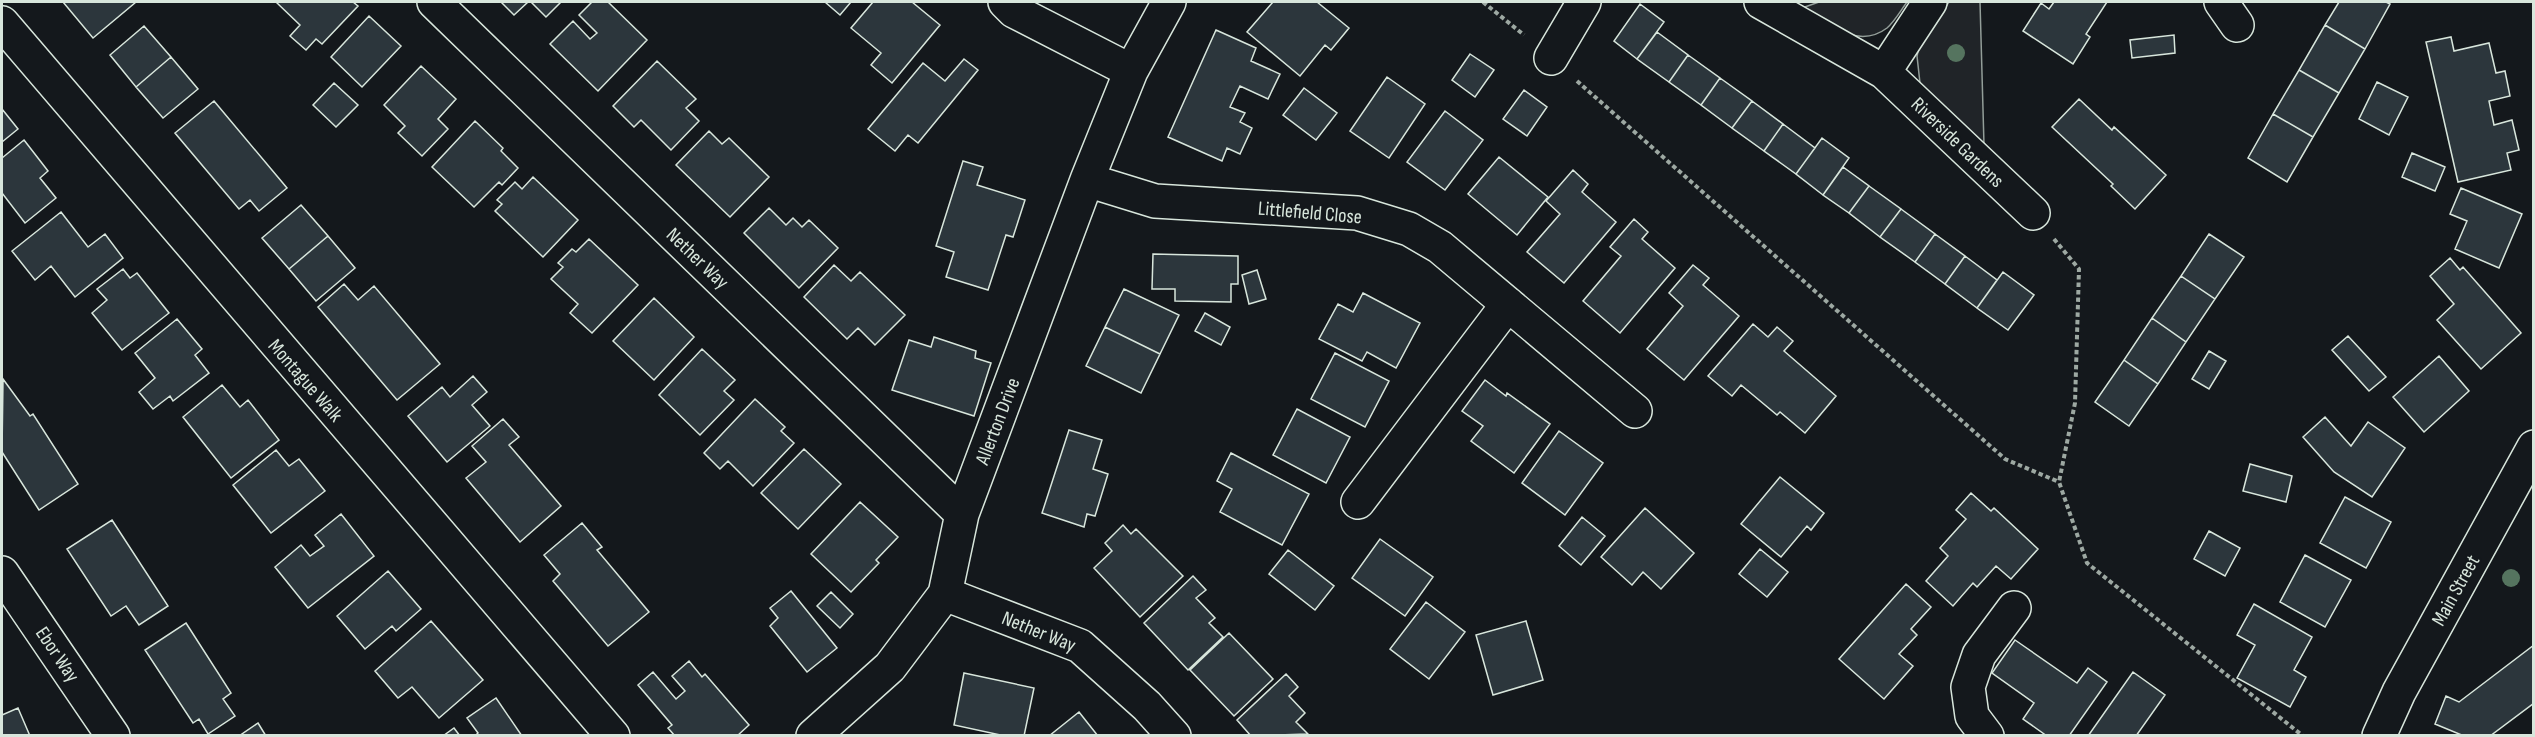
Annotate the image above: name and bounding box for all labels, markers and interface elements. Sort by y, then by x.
street label: Riverside Gardens [1906,93,2009,193]
street label: Littlefield Close [1257,197,1363,229]
street label: Nether Way [661,223,734,294]
street label: Montague Walk [263,334,348,427]
street label: Allerton Drive [970,374,1025,469]
street label: Main Street [2427,551,2485,630]
street label: Nether Way [998,606,1079,658]
street label: Ebor Way [30,622,84,687]

